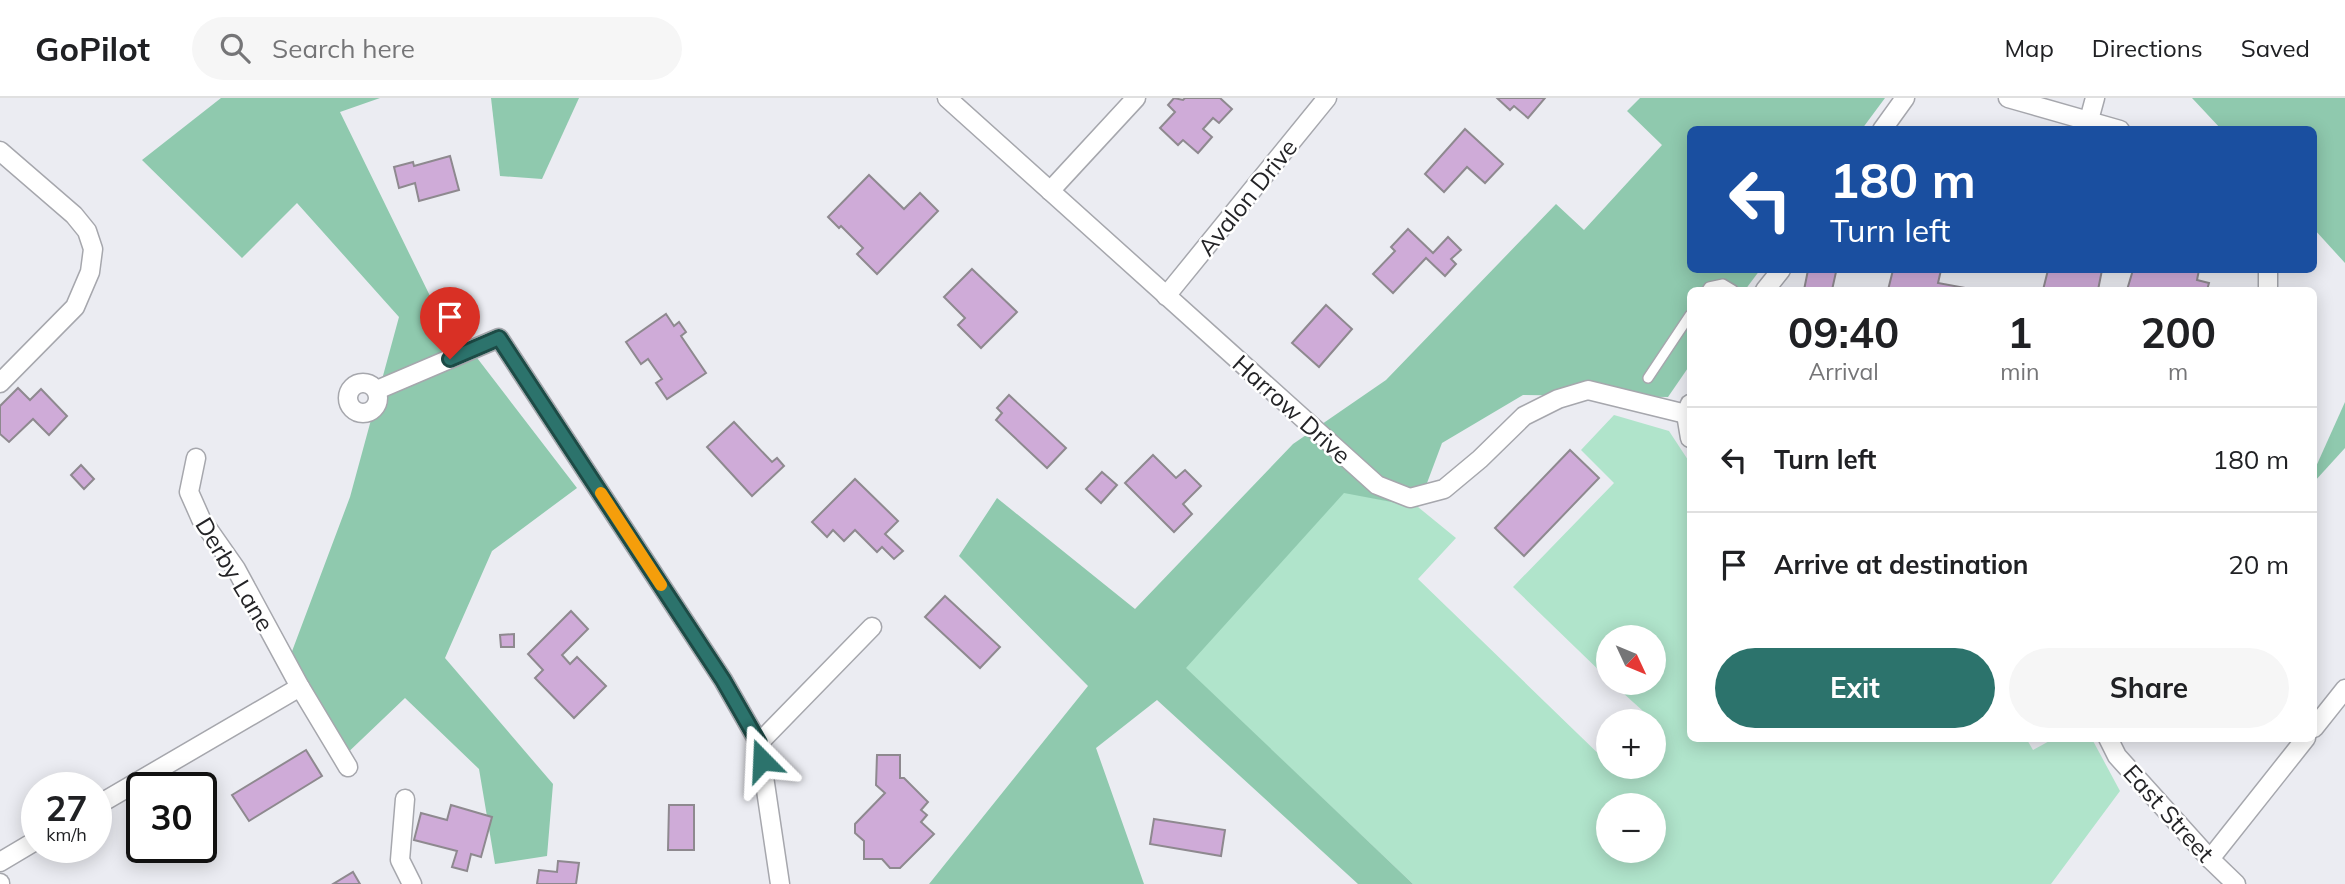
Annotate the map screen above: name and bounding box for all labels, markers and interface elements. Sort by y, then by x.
search box [192,17,682,80]
text: GoPilot [35,28,150,69]
icon: search [216,29,254,67]
text: Search here [272,32,415,65]
text: Map [2004,33,2054,63]
text: Directions [2092,33,2203,63]
text: Saved [2241,33,2310,63]
street label: Avalon Drive [1191,133,1303,261]
text: 180 m [1830,149,1976,210]
icon: left [1715,154,1806,245]
text: Turn left [1830,210,1950,250]
pin [420,287,480,359]
icon: arrive [431,298,469,336]
text: 09:40 [1788,306,1899,359]
text: 1 [2007,306,2032,359]
text: 200 [2140,306,2216,359]
street label: Harrow Drive [1227,348,1357,470]
text: Arrival [1808,357,1879,386]
text: min [2000,357,2039,386]
text: m [2168,357,2188,386]
icon: left [1715,441,1753,479]
text: Turn left [1774,443,1876,476]
text: 180 m [2213,443,2289,476]
street label: Derby Lane [189,512,281,636]
icon: arrive [1715,546,1753,584]
text: Arrive at destination [1774,548,2029,581]
text: 20 m [2228,548,2289,581]
north arrow [1596,625,1666,695]
map controls [1596,625,1666,863]
button: Exit [1715,648,1995,728]
button: Share [2009,648,2289,728]
button: + [1596,709,1666,779]
position arrow [725,723,799,797]
street label: East Street [2117,758,2221,868]
speed limit sign: 30 [126,772,217,863]
text: 27 [45,786,88,830]
button: − [1596,793,1666,863]
text: km/h [46,823,87,846]

